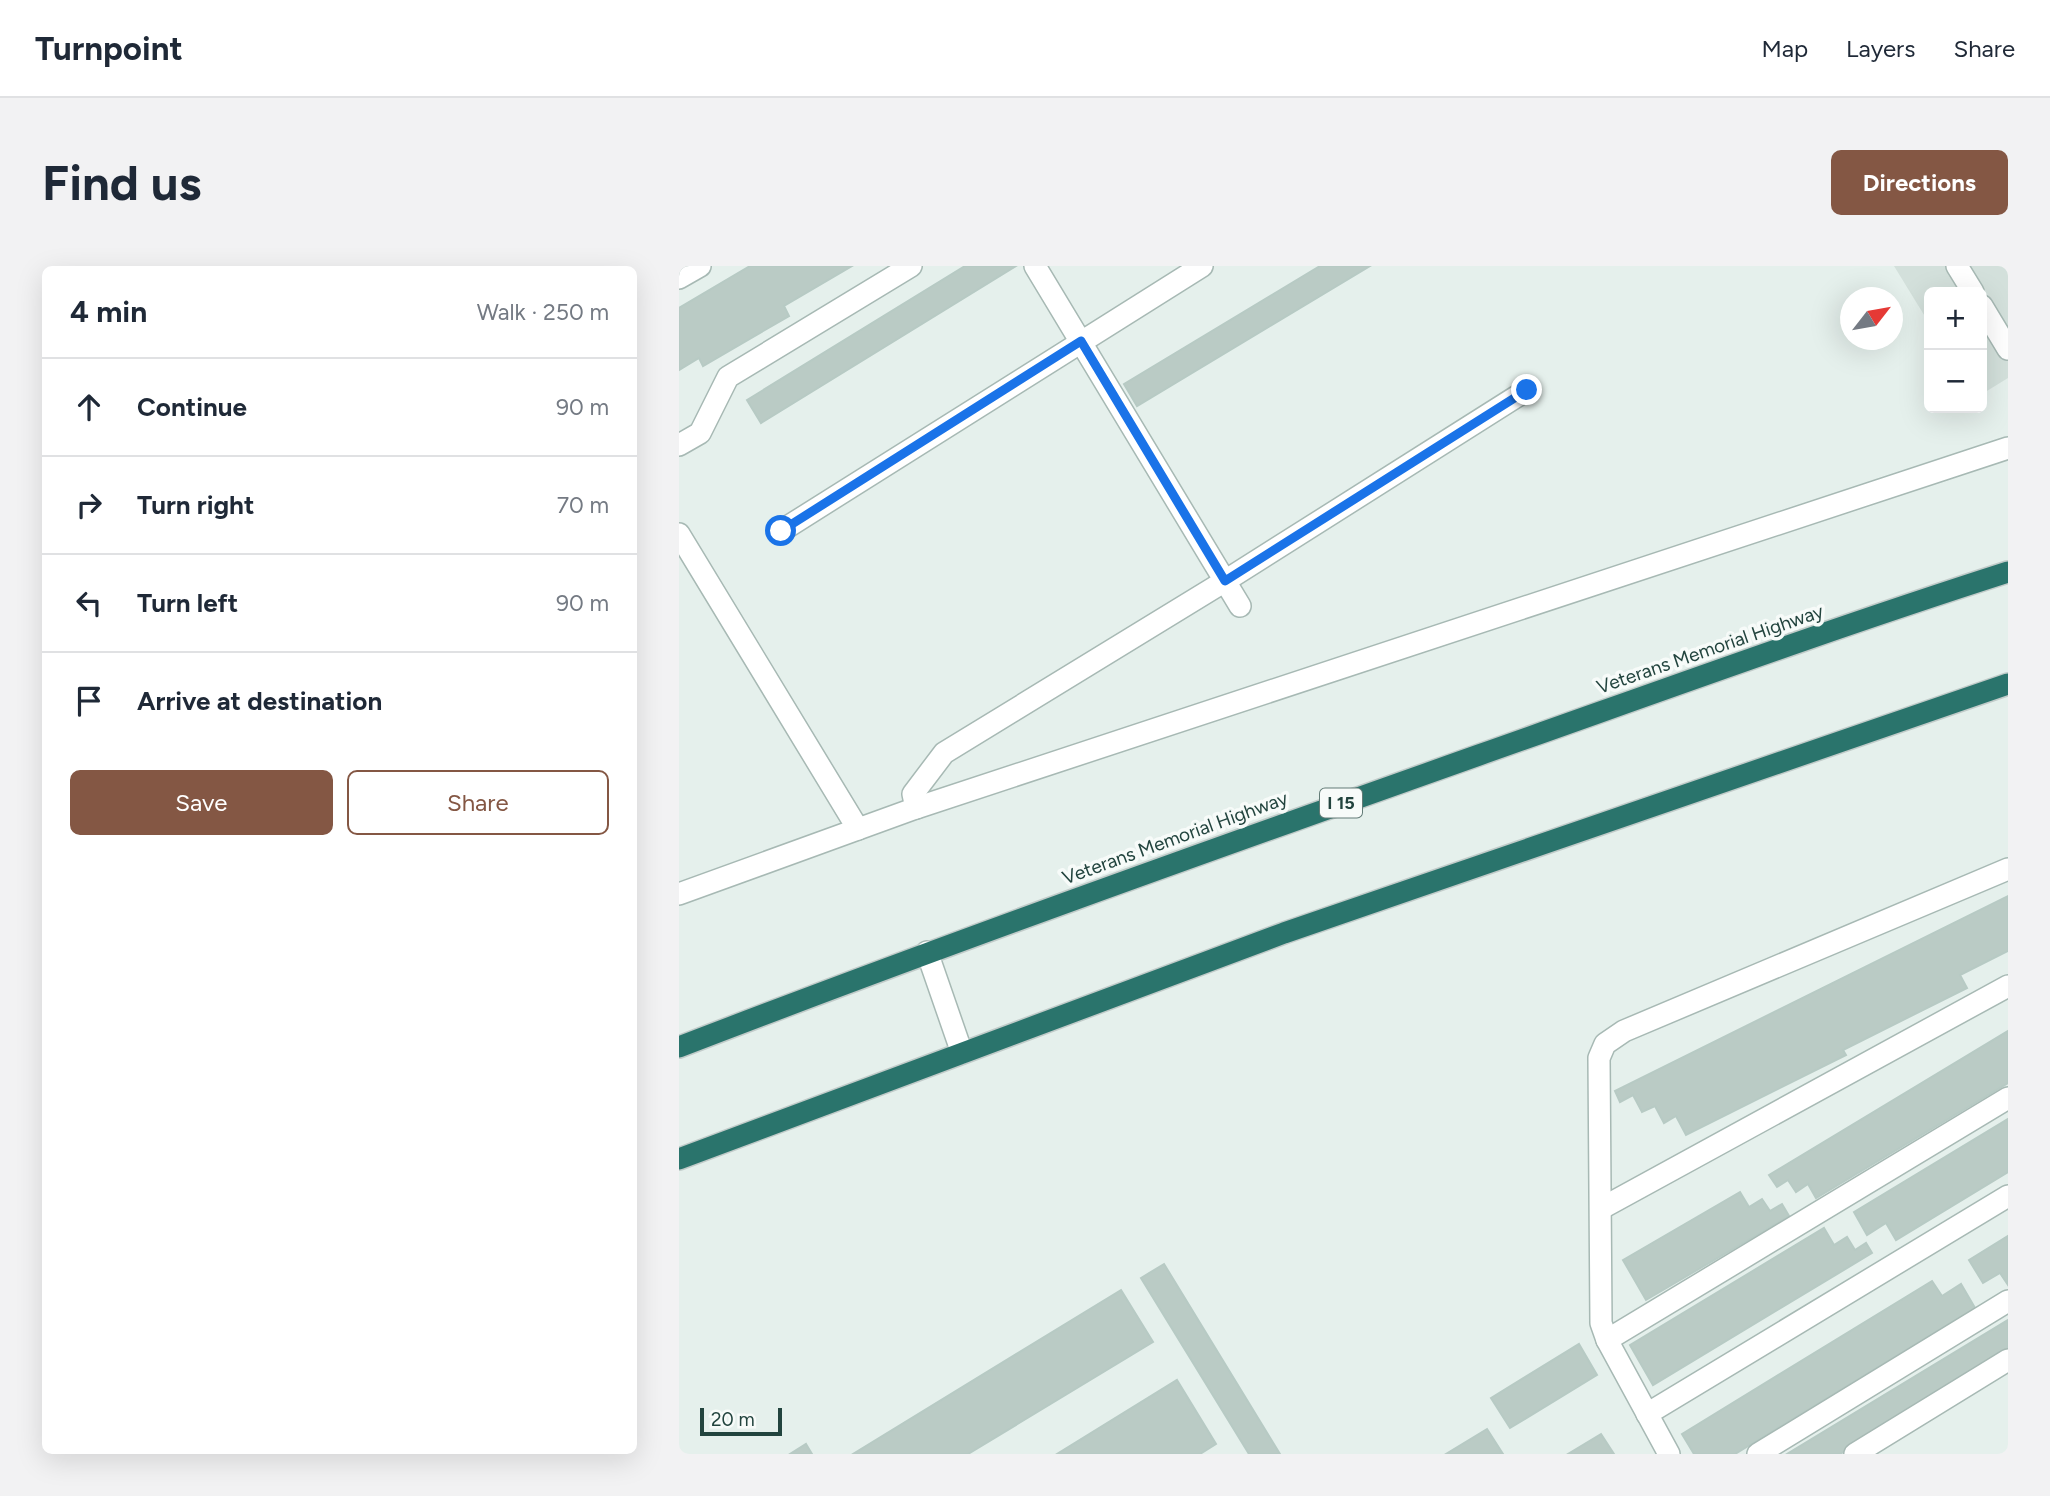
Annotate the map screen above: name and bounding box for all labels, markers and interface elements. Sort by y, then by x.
text: Turnpoint [35,29,183,68]
text: Map [1761,34,1808,63]
text: Layers [1846,34,1915,63]
text: Share [1953,34,2015,63]
button: Directions [1831,150,2008,215]
text: Find us [42,153,201,212]
north arrow [1840,287,1903,350]
map controls [1924,287,1987,413]
button: + [1924,287,1987,350]
text: 4 min [70,293,147,330]
text: Walk · 250 m [477,298,609,326]
button: − [1924,350,1987,413]
route end [1511,374,1542,405]
icon: ahead [70,388,108,426]
text: Continue [137,391,247,423]
text: 90 m [556,393,609,421]
icon: right [70,486,108,524]
text: Turn right [137,489,254,521]
text: 70 m [557,491,609,519]
route start [765,515,796,546]
icon: left [70,584,108,622]
text: Turn left [137,587,238,619]
text: 90 m [556,589,609,617]
street label: Veterans Memorial Highway [1594,599,1826,699]
icon: arrive [70,682,108,720]
text: Arrive at destination [137,685,382,717]
button: Save [70,770,333,835]
button: Share [347,770,609,835]
street label: Veterans Memorial Highway [1059,786,1291,890]
road number: I 15 [1320,788,1362,818]
scale bar [700,1405,782,1437]
text: 20 m [711,1408,755,1431]

